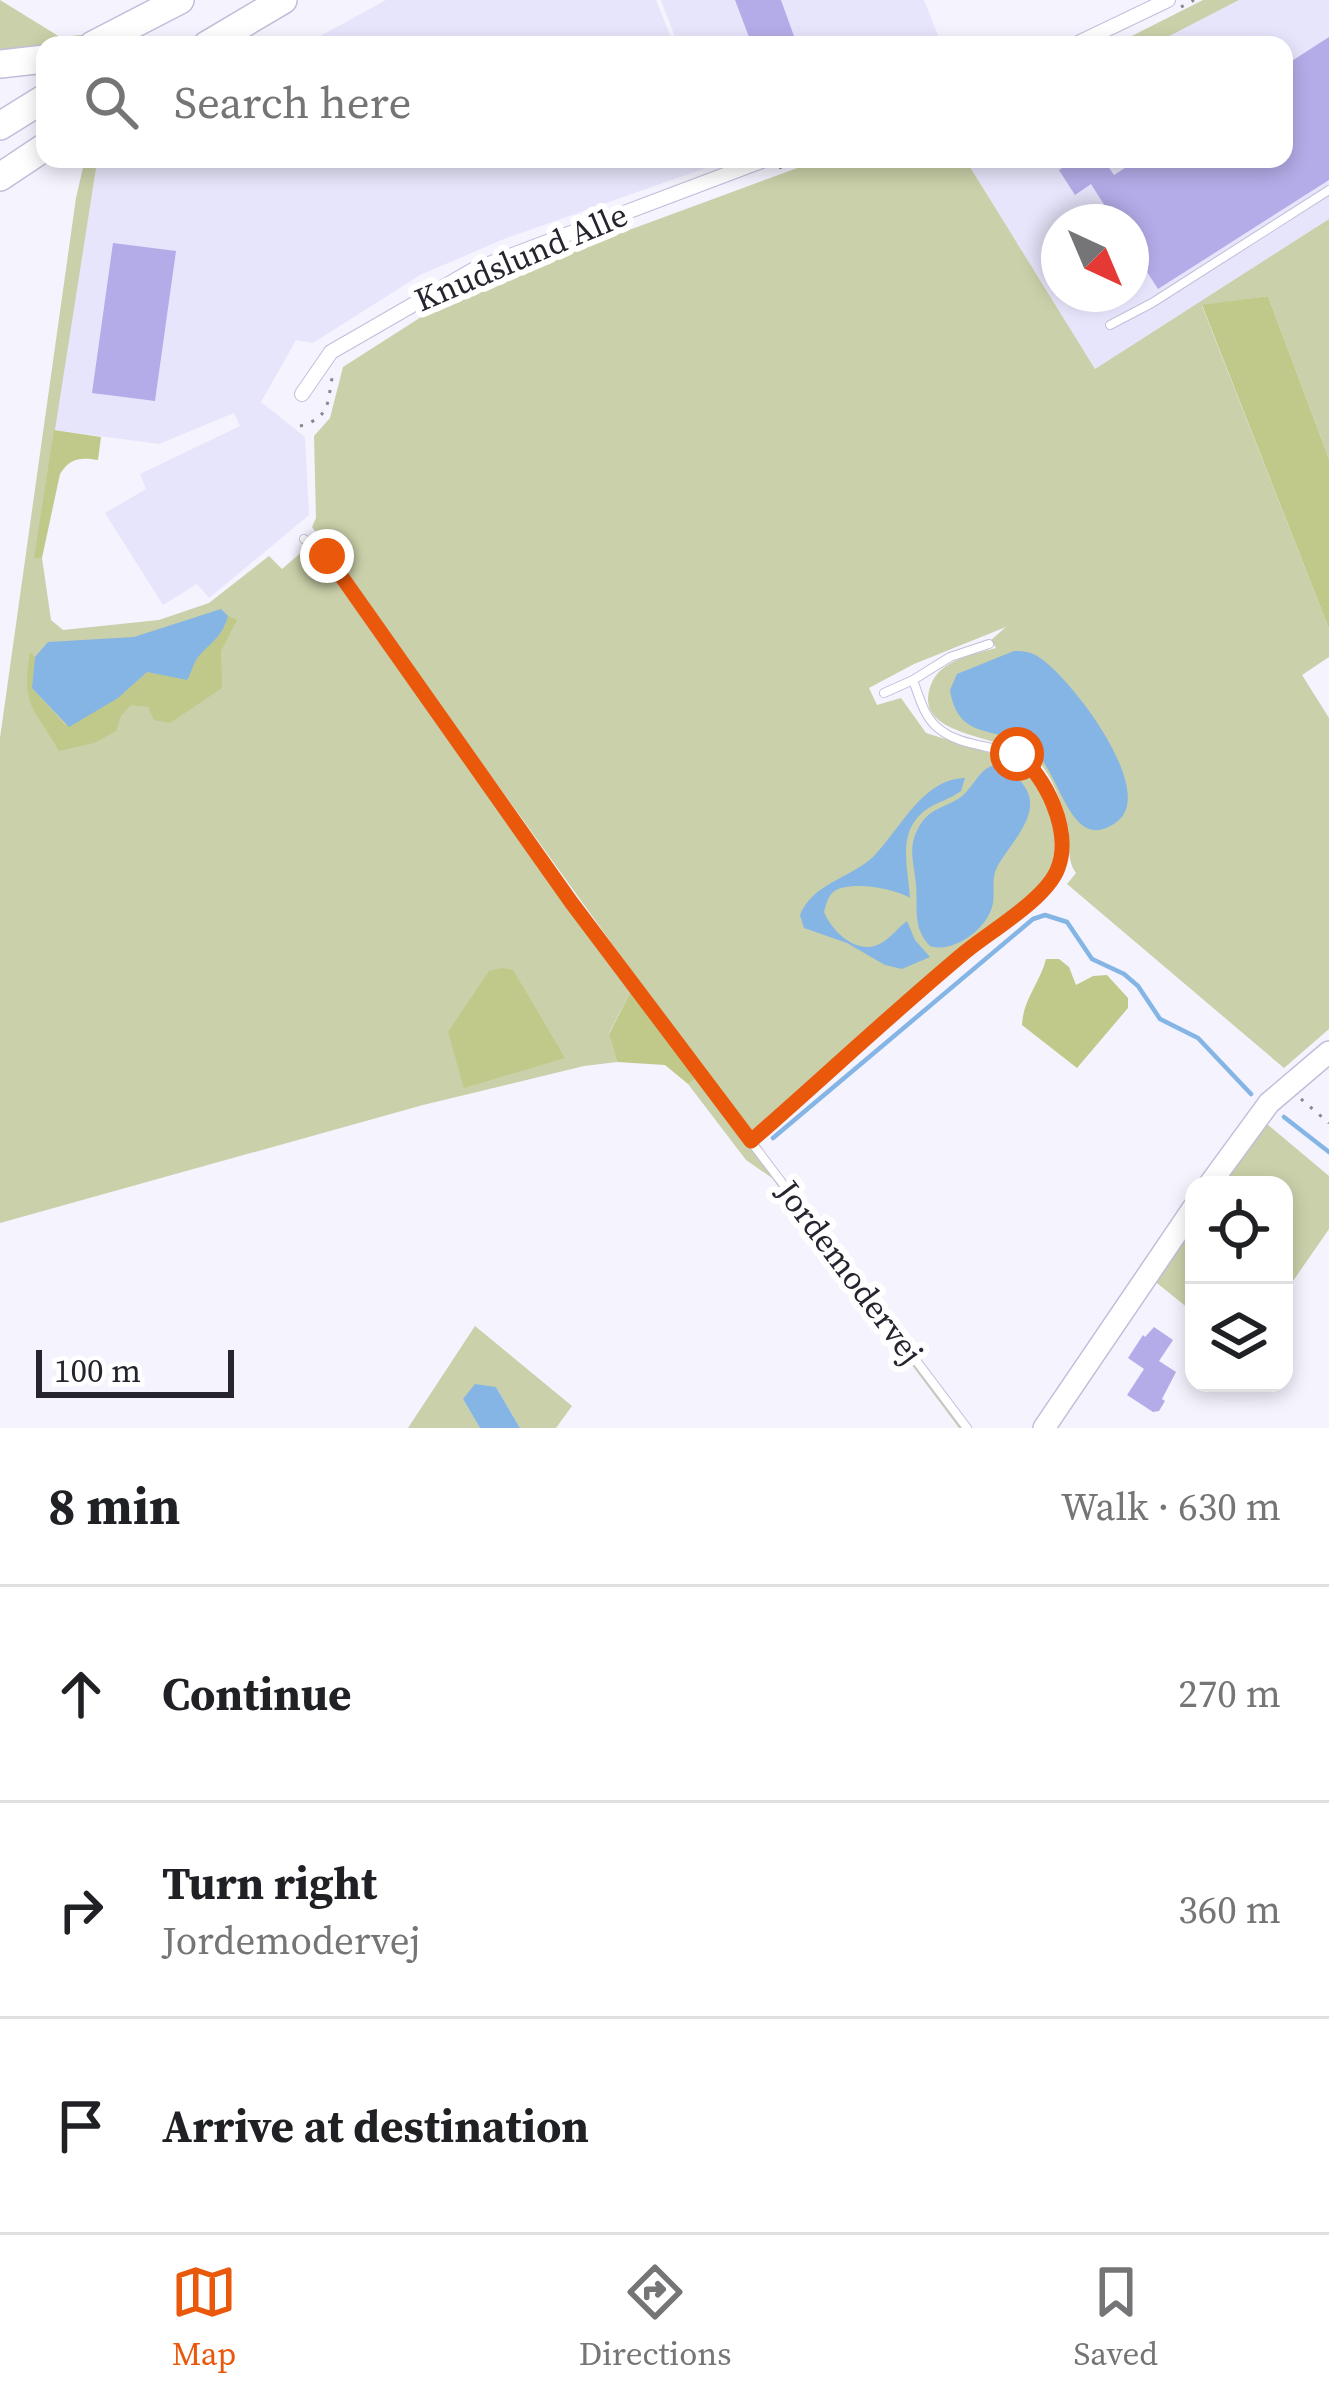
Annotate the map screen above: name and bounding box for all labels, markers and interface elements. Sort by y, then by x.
search box [36,36,1293,168]
icon: search [78,69,144,135]
text: Search here [174,71,411,133]
street label: Knudslund Alle [408,192,634,322]
north arrow [1041,204,1149,312]
route end [300,529,354,583]
route start [990,727,1044,781]
street label: Jordemodervej [766,1170,934,1373]
map controls [1185,1176,1293,1392]
button: locate [1185,1176,1293,1284]
button: layers [1185,1284,1293,1392]
scale bar [36,1344,234,1397]
text: 100 m [54,1348,141,1393]
text: 8 min [48,1471,180,1541]
text: Walk · 630 m [1061,1480,1281,1533]
icon: ahead [48,1661,114,1727]
text: Continue [162,1663,351,1725]
text: 270 m [1178,1667,1281,1720]
text: Turn right [162,1852,377,1914]
icon: right [48,1877,114,1943]
text: 360 m [1178,1883,1281,1936]
text: Jordemodervej [162,1914,420,1967]
icon: arrive [48,2093,114,2159]
text: Arrive at destination [162,2095,589,2157]
tab: Map [171,2259,237,2376]
tab: Directions [579,2259,732,2376]
tab: Saved [1073,2259,1158,2376]

